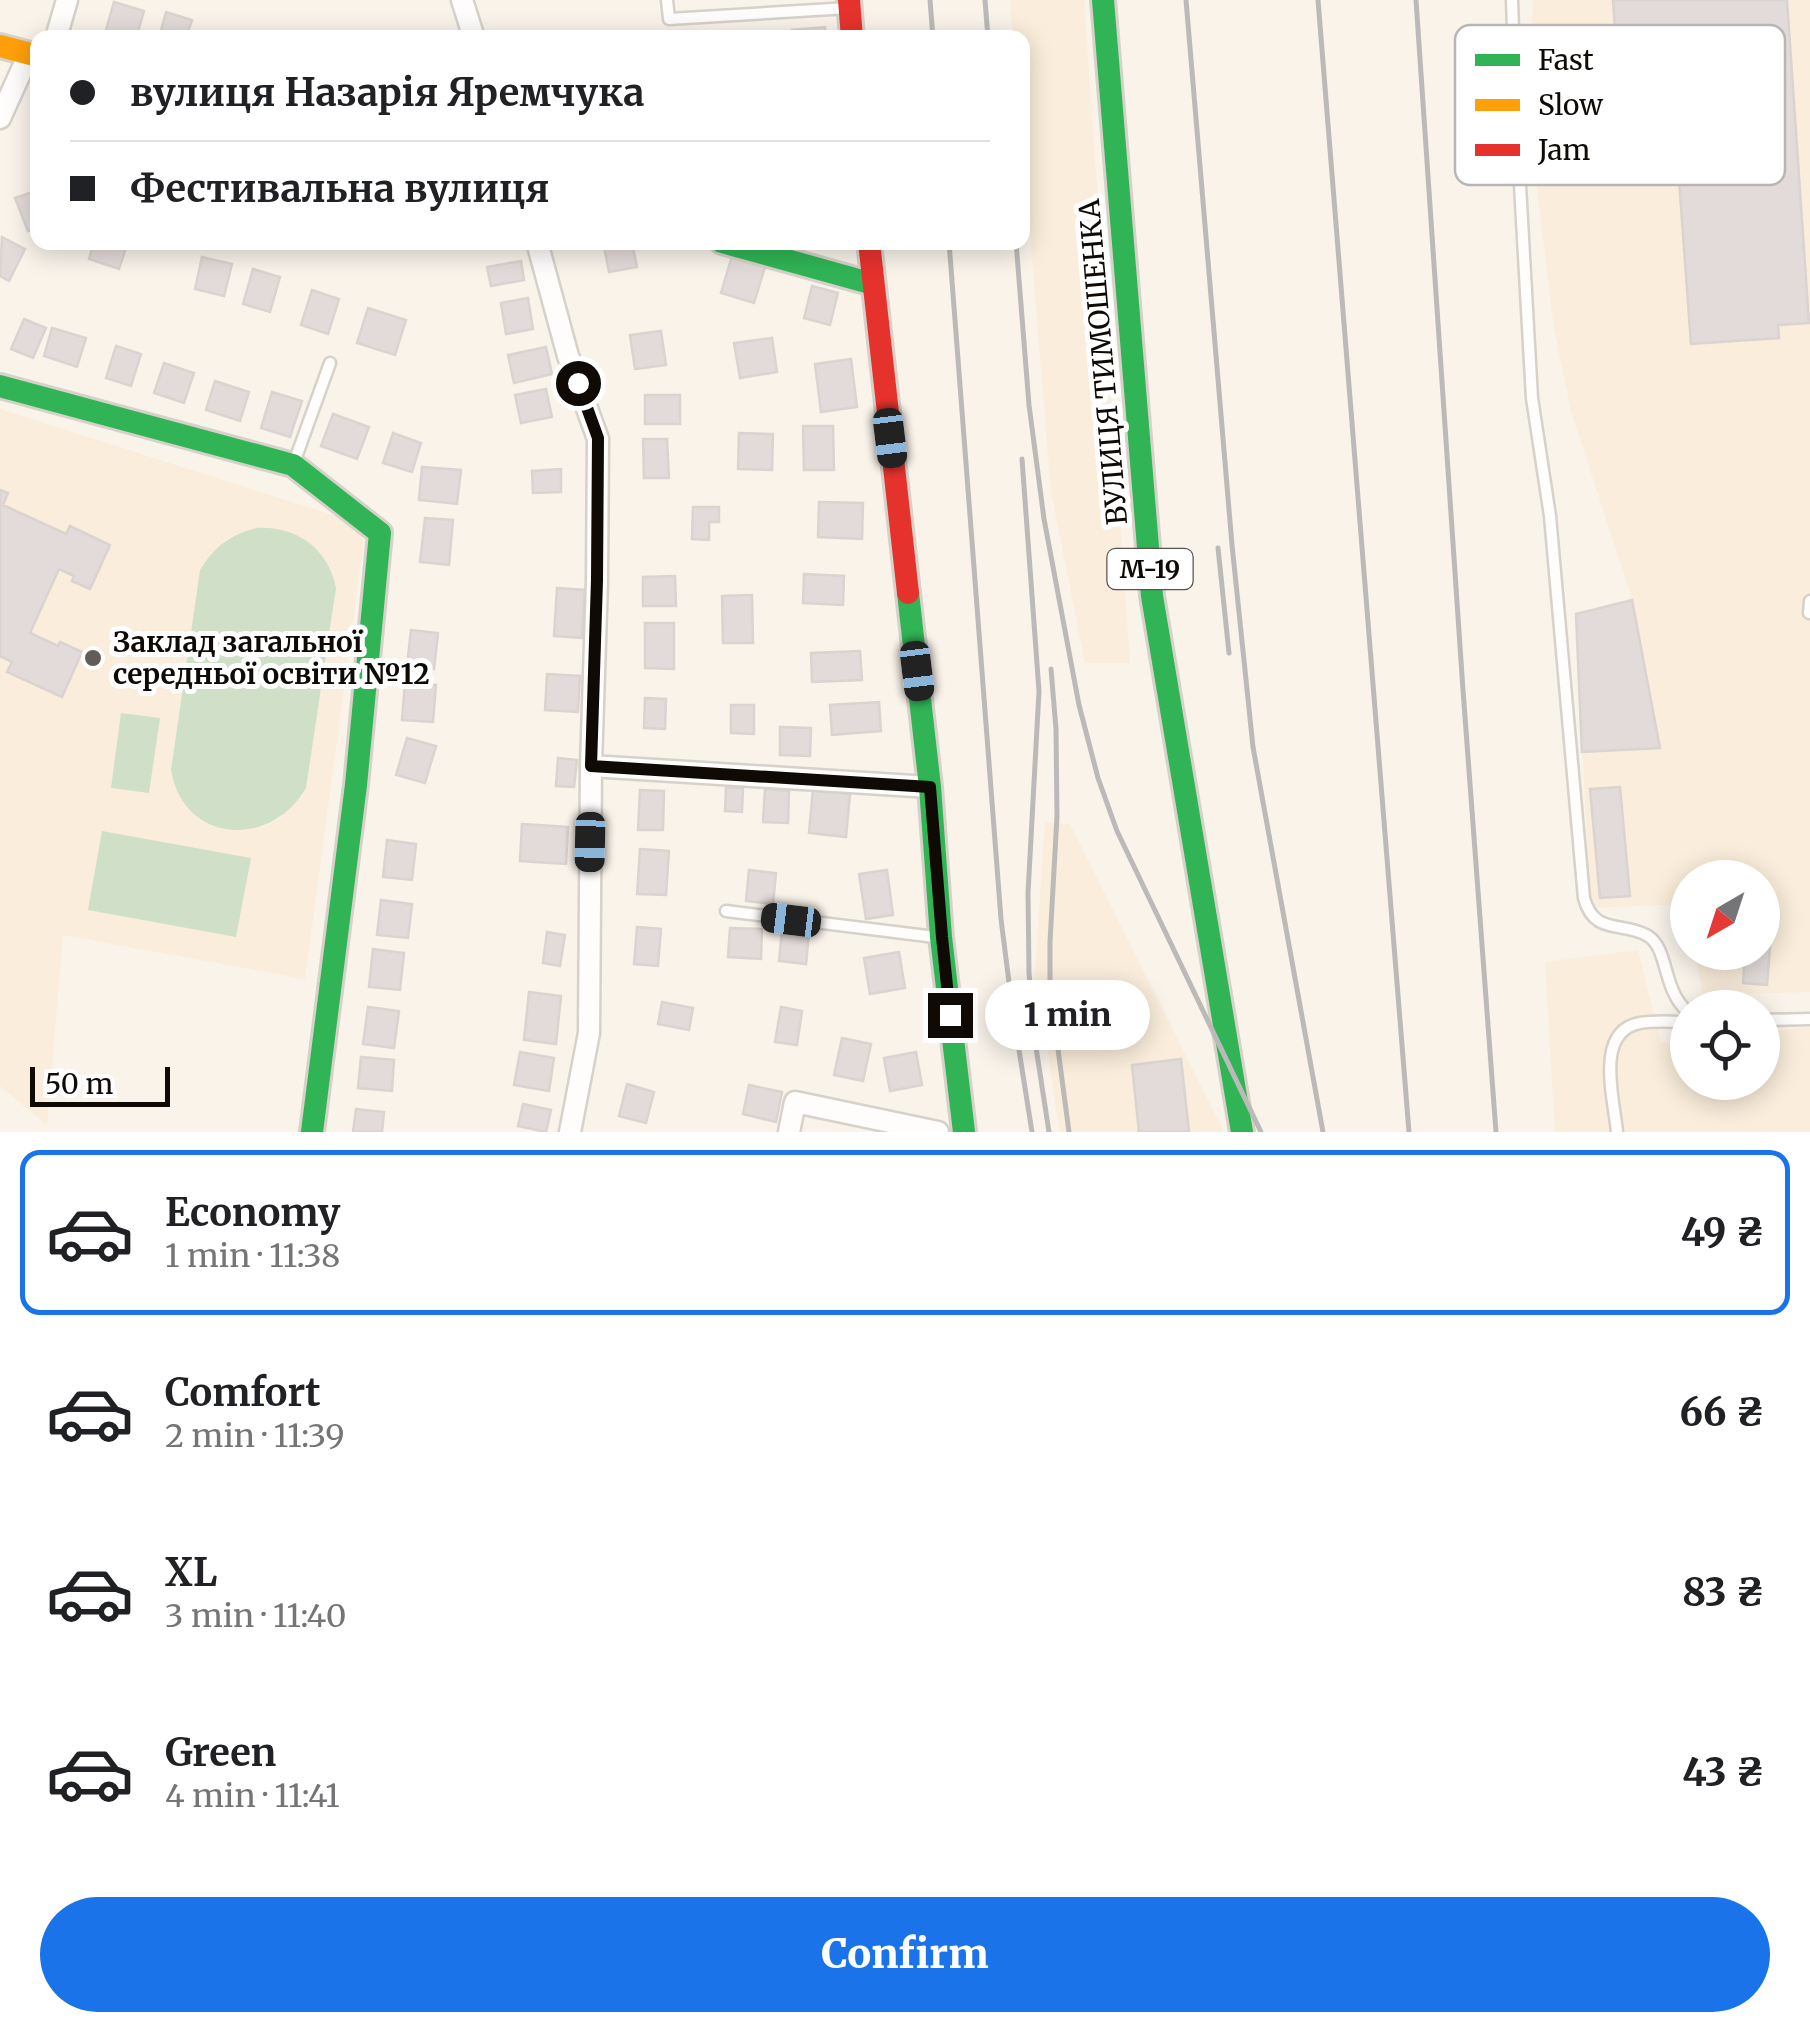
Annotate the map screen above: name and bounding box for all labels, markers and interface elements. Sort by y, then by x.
legend [1455,25,1785,185]
text: Fast [1538,42,1594,78]
text: вулиця Назарія Яремчука [130,69,644,116]
text: Slow [1538,87,1603,123]
text: Jam [1537,132,1591,168]
text: Фестивальна вулиця [130,165,549,212]
street label: ВУЛИЦЯ ТИМОШЕНКА [1071,197,1135,526]
route start [556,361,601,406]
car [871,406,909,470]
road number: М-19 [1108,549,1192,589]
place label: Заклад загальної середньої освіти №12 [113,624,430,692]
car [898,639,936,703]
marker: Заклад загальної середньої освіти №12 [82,647,104,669]
car [574,812,606,872]
north arrow [1670,860,1780,970]
map controls [1670,860,1780,1100]
car [759,901,823,939]
callout: 1 min [985,980,1150,1050]
button: locate [1670,990,1780,1100]
route end [928,993,973,1038]
text: 1 min [1024,995,1111,1035]
scale bar [30,1062,170,1106]
text: 50 m [45,1066,113,1102]
icon: car [45,1188,135,1278]
text: Economy [165,1189,340,1236]
text: 49 ₴ [1681,1209,1765,1256]
text: 1 min · 11:38 [165,1236,340,1276]
icon: car [45,1368,135,1458]
text: Comfort [165,1369,321,1416]
text: 66 ₴ [1680,1389,1765,1436]
text: 2 min · 11:39 [165,1416,345,1456]
icon: car [45,1548,135,1638]
text: XL [165,1549,217,1596]
text: 83 ₴ [1682,1569,1765,1616]
text: 3 min · 11:40 [165,1596,346,1636]
icon: car [45,1728,135,1818]
text: Green [165,1729,276,1776]
text: 43 ₴ [1682,1749,1765,1796]
text: 4 min · 11:41 [165,1776,340,1816]
button: Confirm [40,1897,1770,2012]

